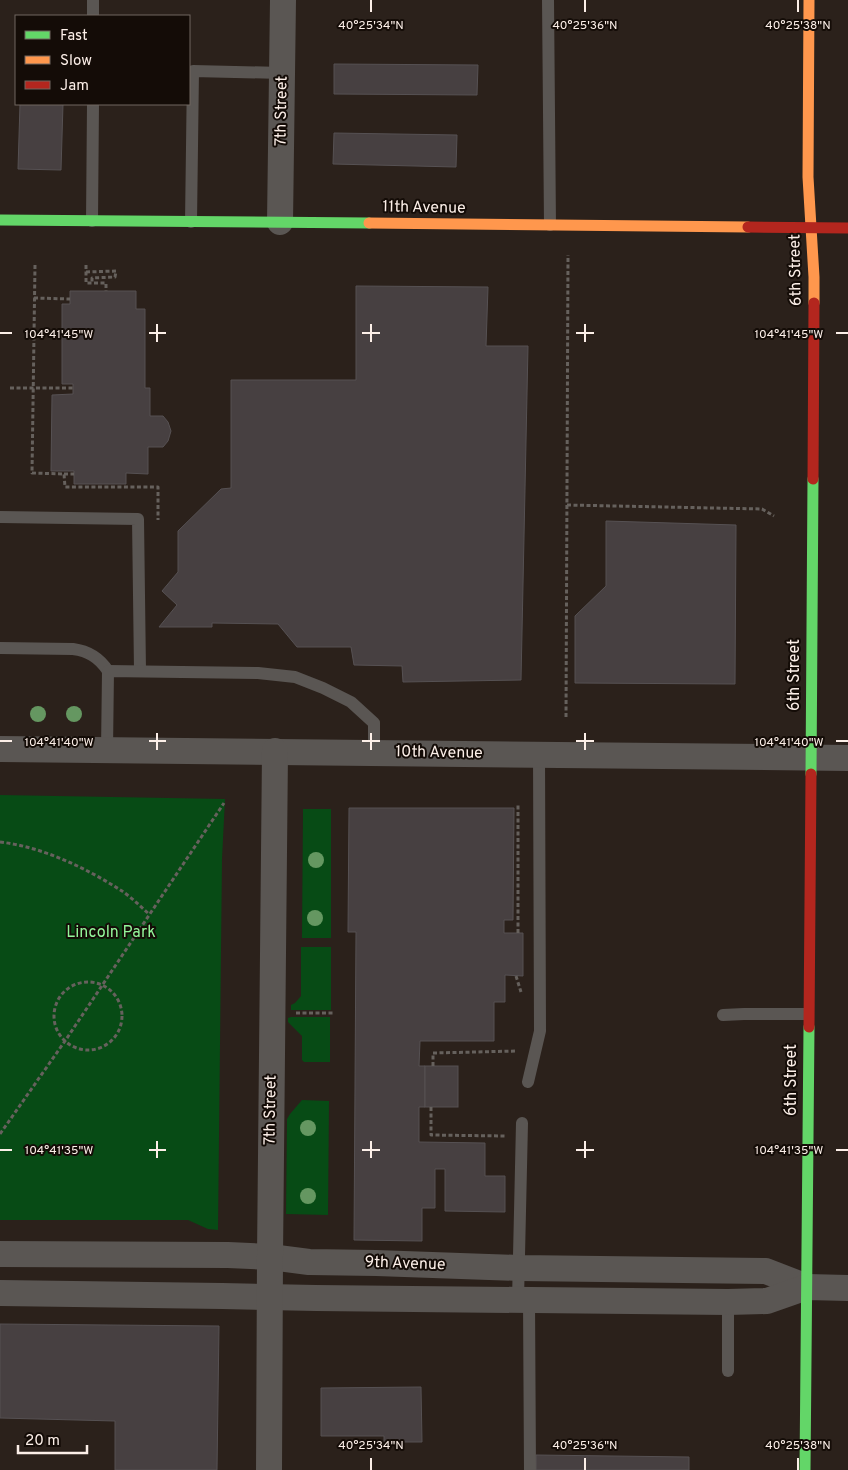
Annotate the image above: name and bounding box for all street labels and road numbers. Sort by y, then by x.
street label: 7th Street [271,76,293,146]
street label: 11th Avenue [382,197,466,219]
street label: 6th Street [785,234,807,306]
street label: 6th Street [785,639,805,711]
street label: 10th Avenue [395,742,483,764]
street label: 6th Street [782,1044,802,1116]
street label: 7th Street [260,1075,282,1145]
street label: 9th Avenue [364,1253,446,1275]

